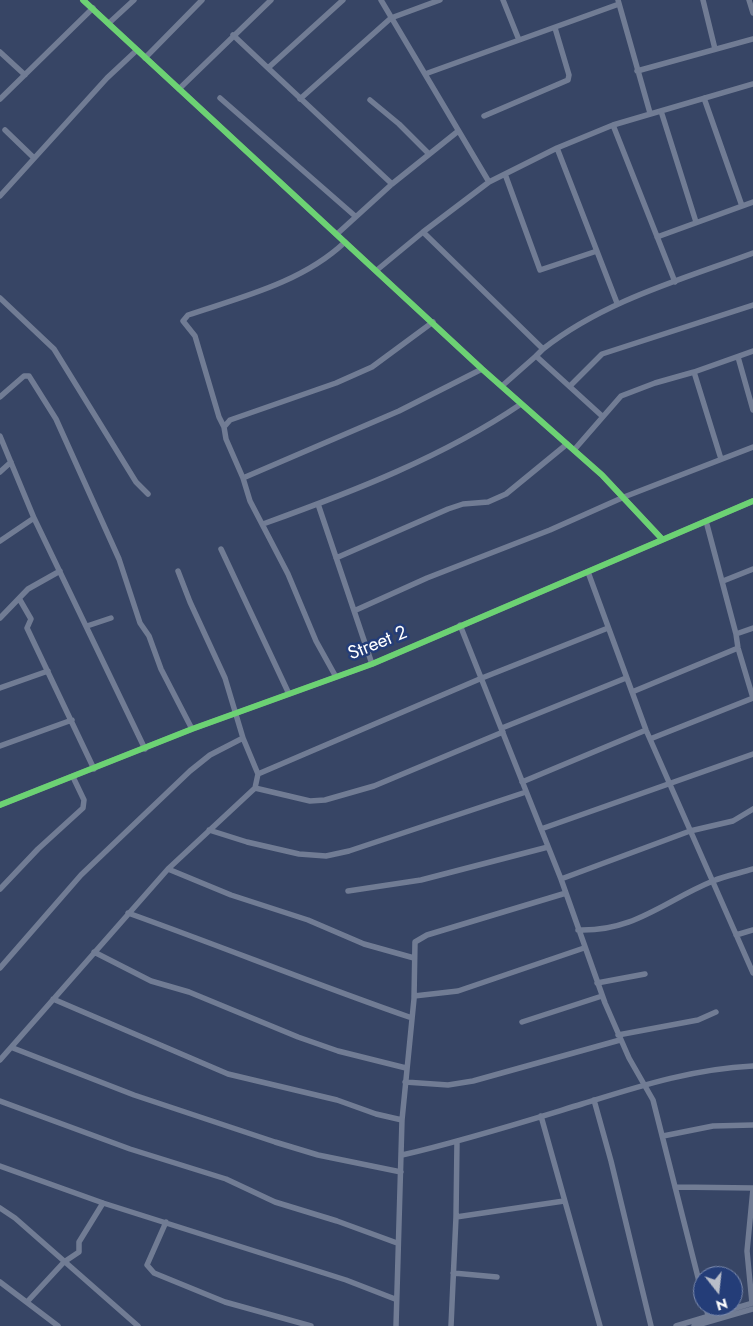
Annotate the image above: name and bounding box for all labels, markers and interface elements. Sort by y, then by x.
street label: Street 2 [345,622,411,666]
north arrow [693,1266,743,1316]
text: N [714,1293,730,1316]

